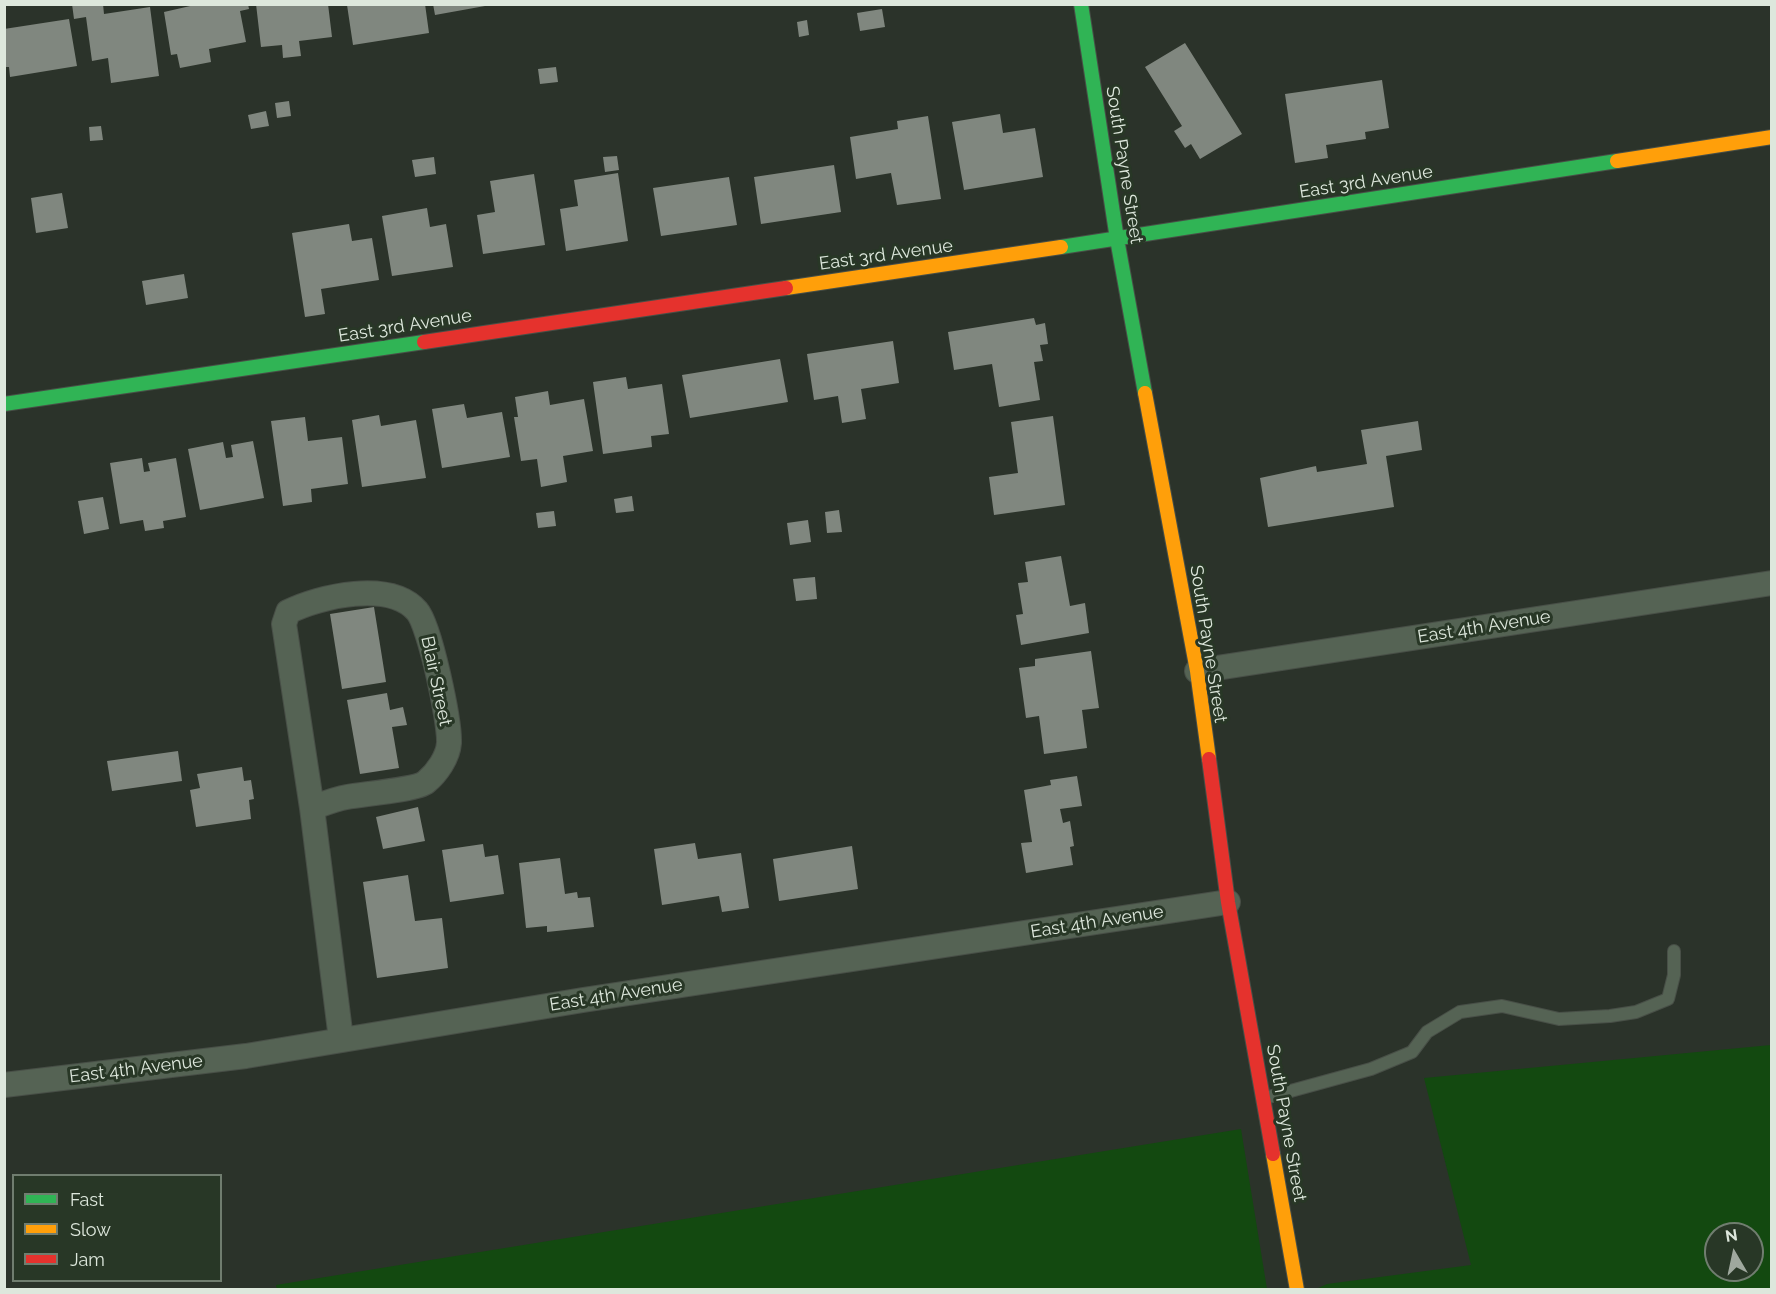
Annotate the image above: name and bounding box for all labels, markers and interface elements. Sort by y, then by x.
street label: South Payne Street [1101,85,1147,245]
street label: East 3rd Avenue [1298,161,1434,203]
street label: East 3rd Avenue [818,235,954,275]
street label: East 3rd Avenue [337,305,473,347]
street label: South Payne Street [1185,564,1231,724]
street label: East 4th Avenue [1416,606,1552,648]
street label: Blair Street [416,634,456,728]
street label: East 4th Avenue [1029,901,1165,943]
street label: East 4th Avenue [548,974,684,1016]
street label: South Payne Street [1262,1043,1310,1203]
street label: East 4th Avenue [68,1050,204,1088]
legend [12,1174,222,1282]
text: Fast [70,1189,104,1210]
text: Slow [70,1219,111,1240]
north arrow [1704,1222,1764,1282]
text: N [1724,1225,1739,1246]
text: Jam [70,1249,105,1270]

